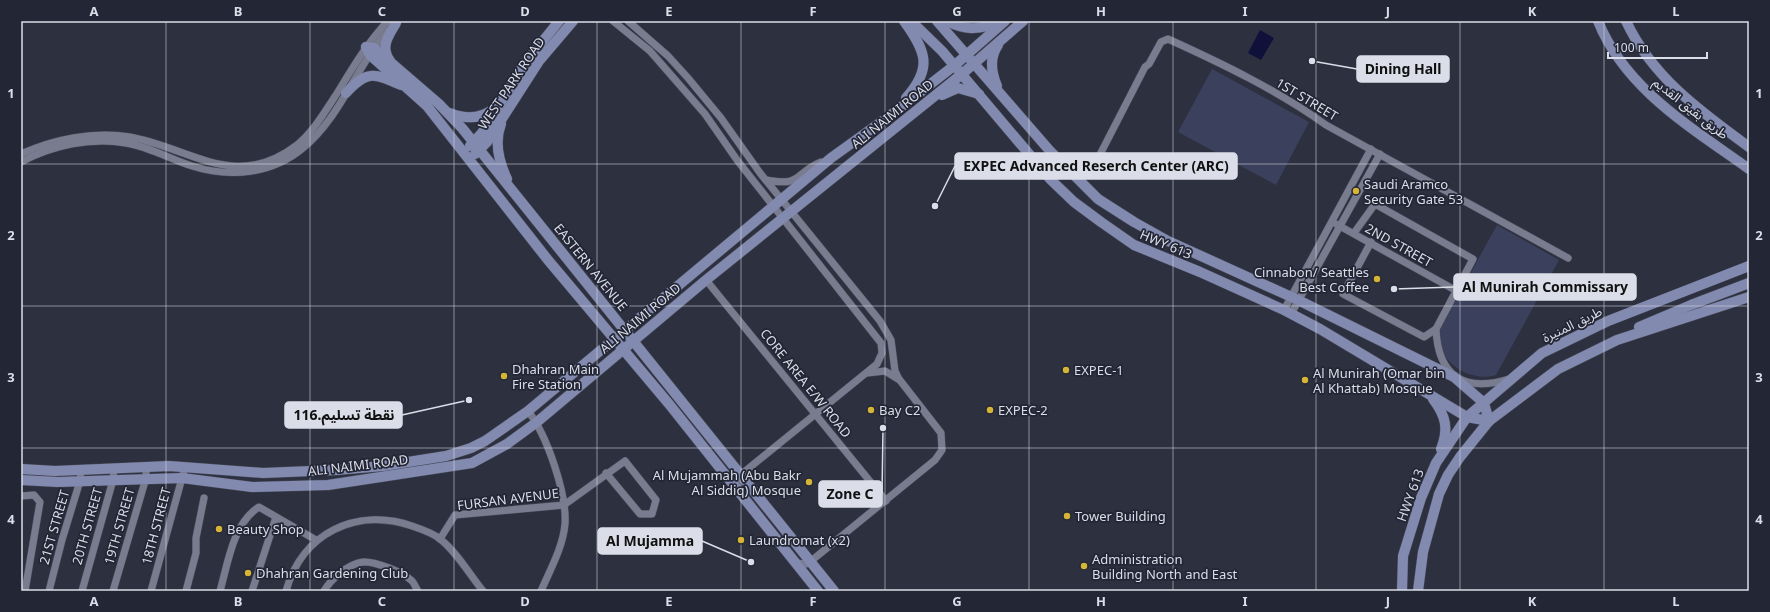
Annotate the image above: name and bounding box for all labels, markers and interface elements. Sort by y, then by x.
text: A [90,2,99,20]
text: B [234,2,242,20]
text: C [378,2,386,20]
text: D [520,2,530,20]
text: E [665,2,673,20]
text: F [809,2,817,20]
text: G [952,2,962,20]
text: H [1096,2,1106,20]
text: I [1242,2,1248,20]
text: J [1385,2,1390,20]
text: K [1528,2,1537,20]
text: L [1672,2,1680,20]
street label: WEST PARK ROAD [473,33,549,133]
scale bar [1608,34,1707,60]
text: 100 m [1614,39,1649,56]
callout: Dining Hall [1357,56,1449,82]
text: Dining Hall [1365,59,1441,78]
street label: 1ST STREET [1273,73,1342,125]
street label: طريق بقيق القديم [1648,73,1733,145]
street label: ALI NAIMI ROAD [847,75,937,153]
text: 1 [7,84,15,102]
text: 1 [1755,84,1763,102]
callout: EXPEC Advanced Reserch Center (ARC) [955,153,1237,179]
text: EXPEC Advanced Reserch Center (ARC) [963,156,1229,175]
place label: Saudi Aramco Security Gate 53 [1364,175,1463,208]
marker: Saudi Aramco Security Gate 53 [1351,186,1361,196]
street label: EASTERN AVENUE [550,219,632,315]
street label: 2ND STREET [1362,219,1437,271]
street label: HWY 613 [1137,225,1195,263]
text: 2 [7,226,15,244]
text: 2 [1755,226,1763,244]
place label: Cinnabon/ Seattles Best Coffee [1254,263,1369,296]
marker: Cinnabon/ Seattles Best Coffee [1372,274,1382,284]
callout: Al Munirah Commissary [1454,274,1636,300]
text: Al Munirah Commissary [1462,277,1628,296]
street label: ALI NAIMI ROAD [596,279,684,357]
street label: طريق المنيرة [1539,302,1605,346]
street label: CORE AREA E/W ROAD [756,325,856,441]
place label: Dhahran Main Fire Station [512,360,599,393]
place label: EXPEC-1 [1074,361,1124,379]
place label: Al Munirah (Omar bin Al Khattab) Mosque [1313,364,1445,397]
marker: EXPEC-1 [1061,365,1071,375]
text: 3 [7,368,15,386]
text: 3 [1755,368,1763,386]
marker: Dhahran Main Fire Station [499,371,509,381]
marker: Al Munirah (Omar bin Al Khattab) Mosque [1300,375,1310,385]
place label: Bay C2 [879,401,920,419]
place label: EXPEC-2 [998,401,1048,419]
callout: نقطة تسليم.116 [285,402,402,428]
text: نقطة تسليم.116 [294,405,395,426]
marker: Bay C2 [866,405,876,415]
marker: EXPEC-2 [985,405,995,415]
street label: ALI NAIMI ROAD [307,450,409,480]
place label: Al Mujammah (Abu Bakr Al Siddiq) Mosque [653,466,802,499]
street label: HWY 613 [1392,466,1428,524]
marker: Al Mujammah (Abu Bakr Al Siddiq) Mosque [804,477,814,487]
callout: Zone C [819,481,882,507]
street label: FURSAN AVENUE [456,484,560,514]
text: Zone C [827,484,873,503]
street label: 20TH STREET [67,485,107,567]
street label: 19TH STREET [99,485,139,567]
street label: 18TH STREET [137,485,175,567]
street label: 21ST STREET [35,487,73,566]
place label: Tower Building [1075,507,1166,525]
text: 4 [7,510,15,528]
text: 4 [1755,510,1763,528]
marker: Tower Building [1062,511,1072,521]
place label: Beauty Shop [227,520,304,538]
marker: Beauty Shop [214,524,224,534]
callout: Al Mujamma [598,528,702,554]
text: Al Mujamma [606,531,694,550]
place label: Laundromat (x2) [749,531,850,549]
marker: Laundromat (x2) [736,535,746,545]
place label: Administration Building North and East [1092,550,1238,583]
marker: Administration Building North and East [1079,561,1089,571]
place label: Dhahran Gardening Club [256,564,408,582]
marker: Dhahran Gardening Club [243,568,253,578]
text: A [90,592,99,610]
text: B [234,592,242,610]
text: C [378,592,386,610]
text: D [520,592,530,610]
text: E [665,592,673,610]
text: F [809,592,817,610]
text: G [952,592,962,610]
text: H [1096,592,1106,610]
text: I [1242,592,1248,610]
text: J [1385,592,1390,610]
text: K [1528,592,1537,610]
text: L [1672,592,1680,610]

